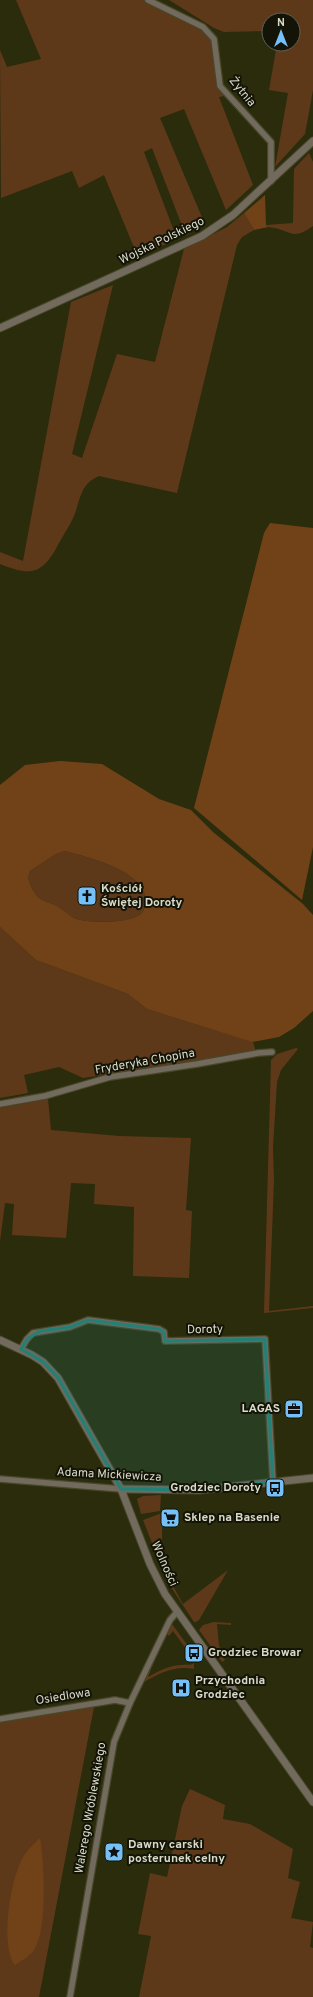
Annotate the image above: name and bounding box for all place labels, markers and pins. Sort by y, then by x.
place label: Kościół Świętej Doroty [101,881,183,911]
church icon: Kościół Świętej Doroty [76,885,98,907]
office icon: LAGAS [283,1398,305,1420]
place label: LAGAS [242,1401,280,1417]
bus stop icon: Grodziec Doroty [264,1477,286,1499]
place label: Grodziec Doroty [170,1480,261,1496]
supermarket icon: Sklep na Basenie [159,1507,181,1529]
place label: Sklep na Basenie [184,1510,280,1526]
bus stop icon: Grodziec Browar [183,1642,205,1664]
place label: Grodziec Browar [208,1645,301,1661]
place label: Przychodnia Grodziec [195,1673,265,1703]
hospital icon: Przychodnia Grodziec [170,1677,192,1699]
place label: Dawny carski posterunek celny [128,1837,225,1867]
place icon: Dawny carski posterunek celny [103,1841,125,1863]

